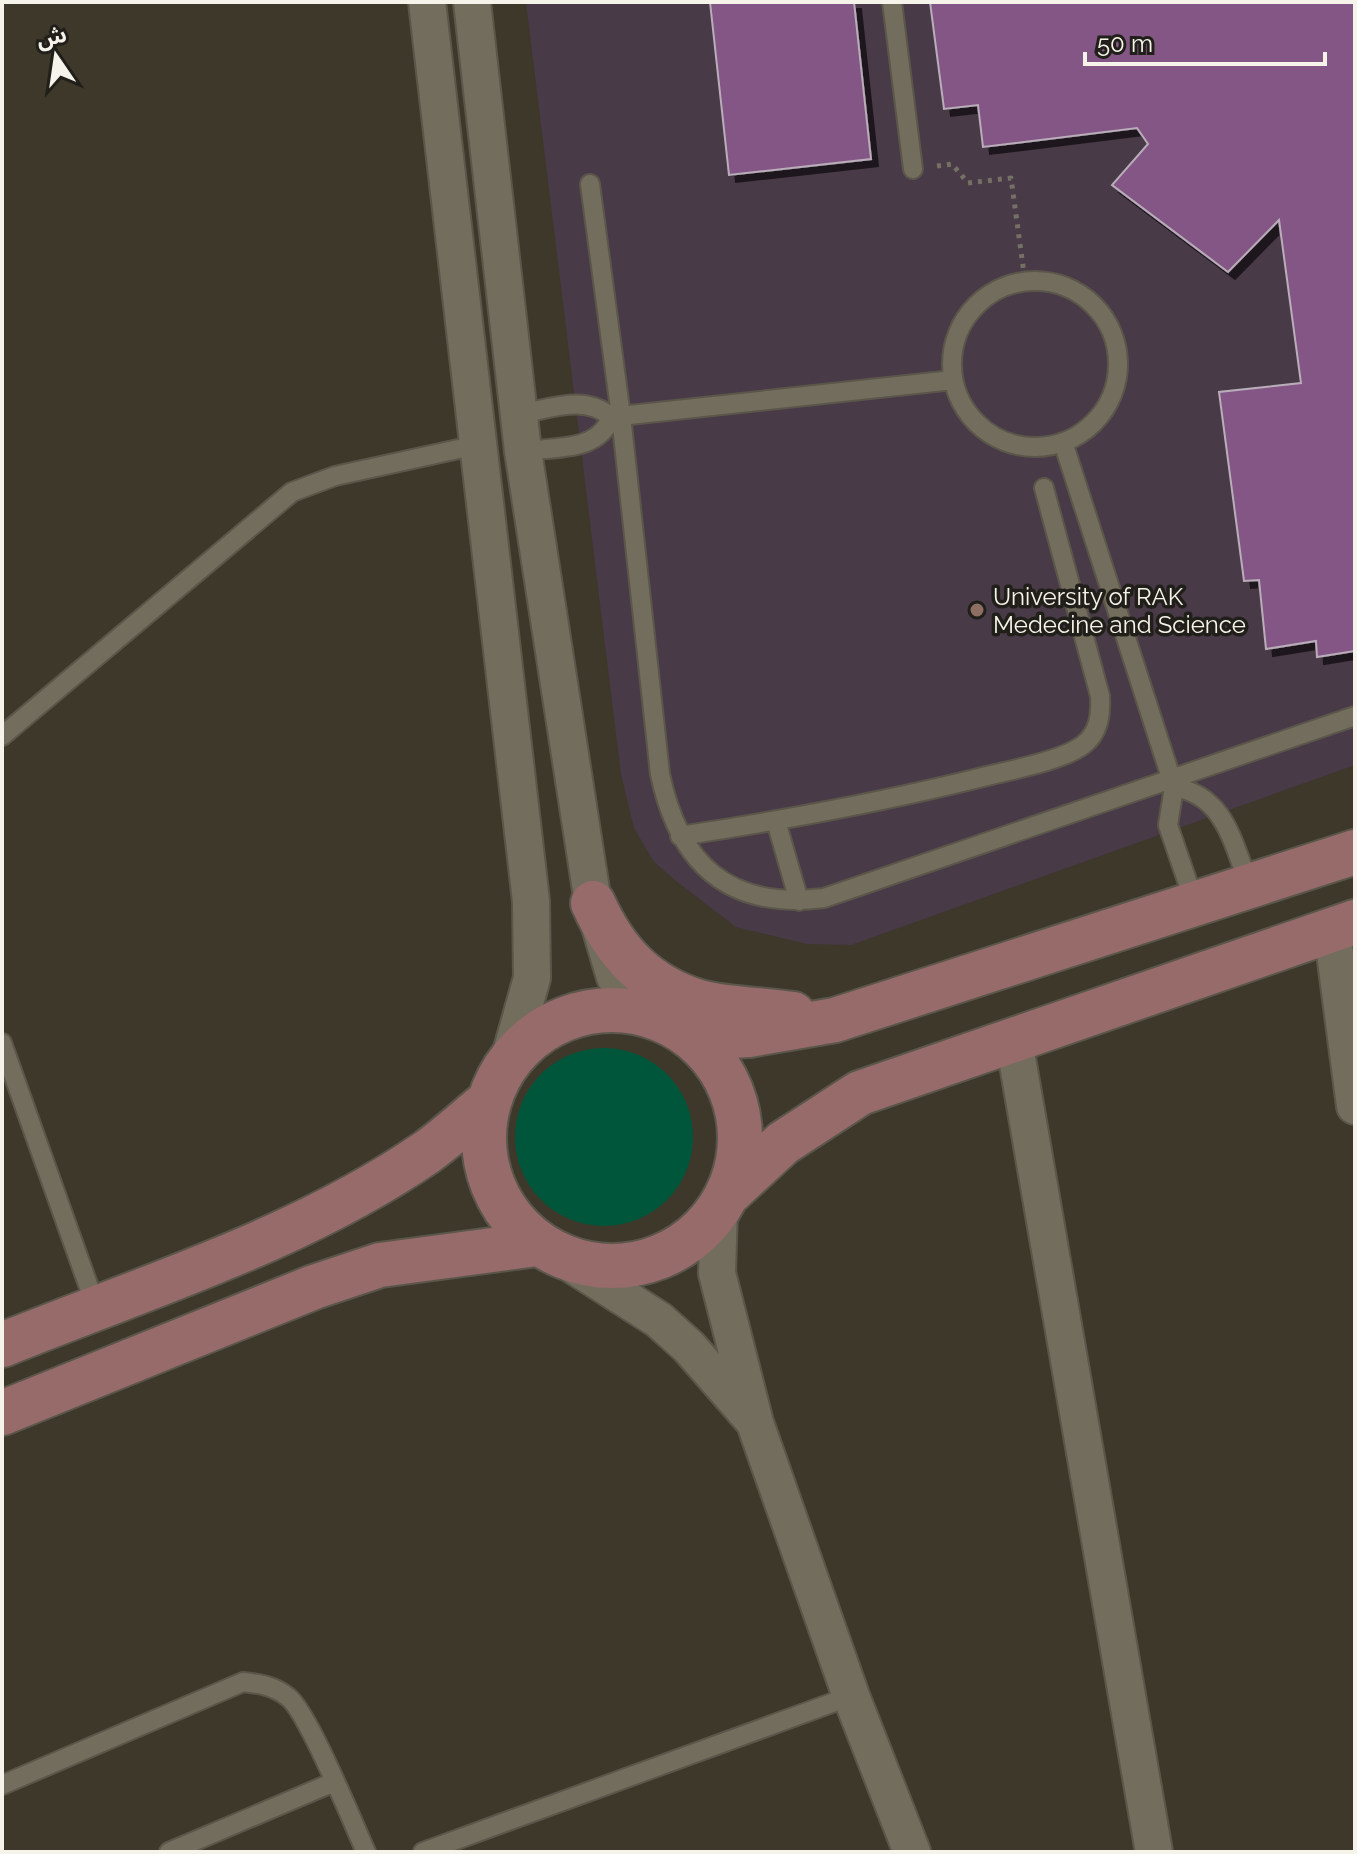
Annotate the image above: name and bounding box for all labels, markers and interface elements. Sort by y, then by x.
north arrow [16,16,96,96]
scale bar [1085,16,1325,66]
text: ش [34,20,69,53]
text: 50 m [1097,29,1153,58]
place label: University of RAK Medecine and Science [993,582,1246,639]
marker: University of RAK Medecine and Science [968,601,986,619]

